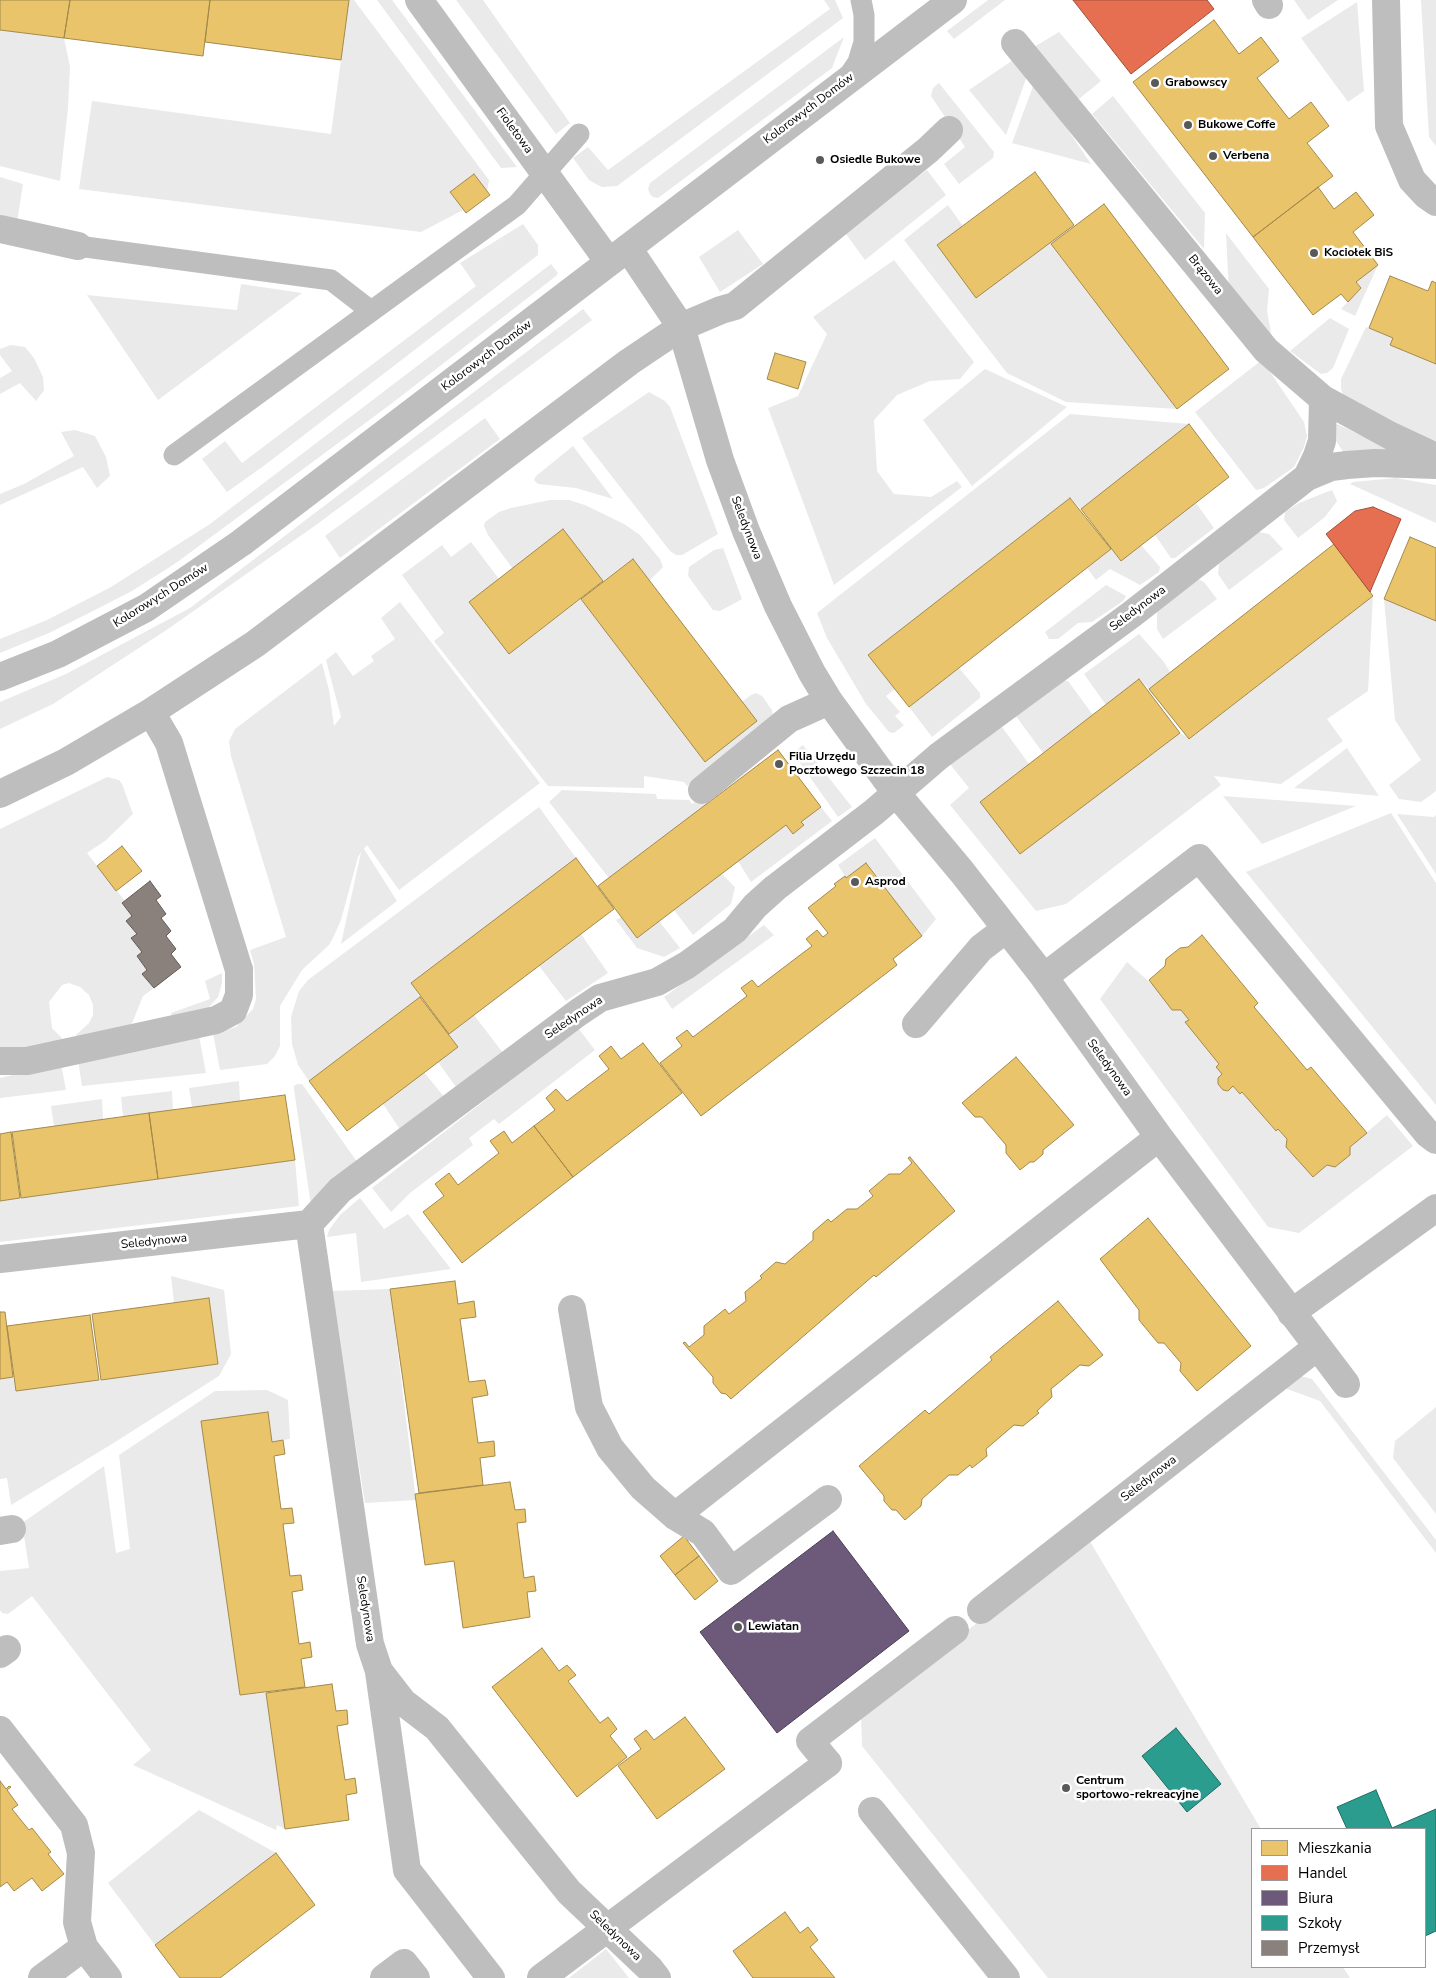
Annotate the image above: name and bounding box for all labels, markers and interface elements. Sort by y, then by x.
street label: Kolorowych Domów [761,70,857,148]
place label: Grabowscy [1165,76,1227,90]
marker: Grabowscy [1149,77,1161,89]
street label: Fioletowa [493,105,535,157]
place label: Bukowe Coffe [1198,118,1276,132]
marker: Bukowe Coffe [1182,119,1194,131]
place label: Verbena [1223,149,1269,163]
marker: Verbena [1207,150,1219,162]
place label: Osiedle Bukowe [830,153,920,167]
marker: Osiedle Bukowe [814,154,826,166]
place label: Kociołek BiS [1324,246,1393,260]
marker: Kociołek BiS [1308,247,1320,259]
street label: Brązowa [1185,252,1225,298]
street label: Kolorowych Domów [439,317,535,395]
street label: Seledynowa [727,494,765,562]
street label: Kolorowych Domów [111,561,211,631]
street label: Seledynowa [1107,583,1169,635]
place label: Filia Urzędu Pocztowego Szczecin 18 [789,750,924,778]
marker: Filia Urzędu Pocztowego Szczecin 18 [773,758,785,770]
place label: Asprod [865,875,906,889]
marker: Asprod [849,876,861,888]
street label: Seledynowa [542,993,606,1043]
street label: Seledynowa [1084,1037,1134,1099]
street label: Seledynowa [120,1231,188,1253]
street label: Seledynowa [1118,1453,1180,1505]
street label: Seledynowa [353,1575,377,1643]
place label: Lewiatan [748,1620,799,1634]
marker: Lewiatan [732,1621,744,1633]
place label: Centrum sportowo-rekreacyjne [1076,1774,1199,1802]
marker: Centrum sportowo-rekreacyjne [1060,1782,1072,1794]
legend [1251,1828,1426,1968]
text: Mieszkania [1298,1838,1372,1858]
text: Handel [1298,1863,1347,1883]
text: Biura [1298,1888,1333,1908]
street label: Seledynowa [586,1908,644,1964]
text: Szkoły [1298,1913,1342,1933]
text: Przemysł [1298,1938,1360,1958]

